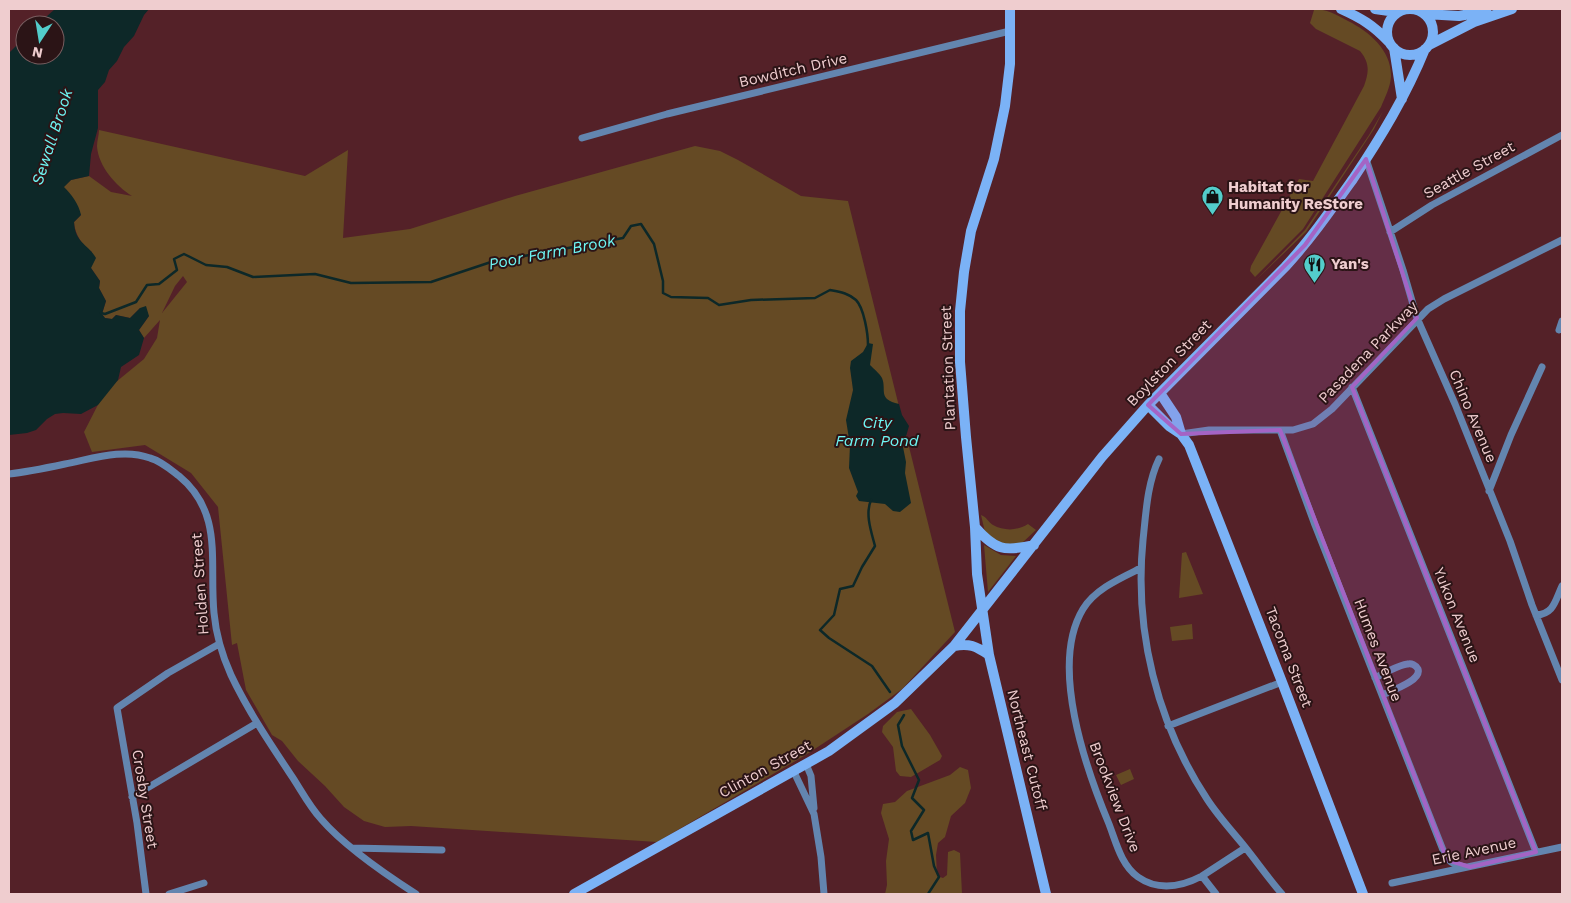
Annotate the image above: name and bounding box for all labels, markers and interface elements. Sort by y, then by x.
north arrow [15,15,65,65]
text: N [31,44,44,62]
street label: Bowditch Drive [737,49,849,91]
water label: Sewall Brook [27,85,77,188]
street label: Seattle Street [1420,137,1518,202]
place label: Habitat for Humanity ReStore [1228,178,1363,213]
shop icon: Habitat for Humanity ReStore [1200,184,1224,215]
water label: Poor Farm Brook [487,230,618,274]
restaurant icon: Yan's [1303,252,1327,283]
place label: Yan's [1331,255,1369,273]
street label: Pasadena Parkway [1315,297,1422,407]
street label: Plantation Street [937,305,959,431]
street label: Boylston Street [1123,315,1215,410]
street label: Chino Avenue [1445,367,1501,465]
water label: City Farm Pond [835,413,920,450]
street label: Holden Street [187,532,213,636]
street label: Yukon Avenue [1430,565,1484,665]
street label: Humes Avenue [1350,596,1406,704]
street label: Tacoma Street [1262,604,1317,710]
street label: Northeast Cutoff [1003,688,1051,813]
street label: Clinton Street [716,736,815,802]
street label: Brookview Drive [1086,739,1144,855]
street label: Crosby Street [128,748,162,850]
street label: Erie Avenue [1430,833,1518,869]

